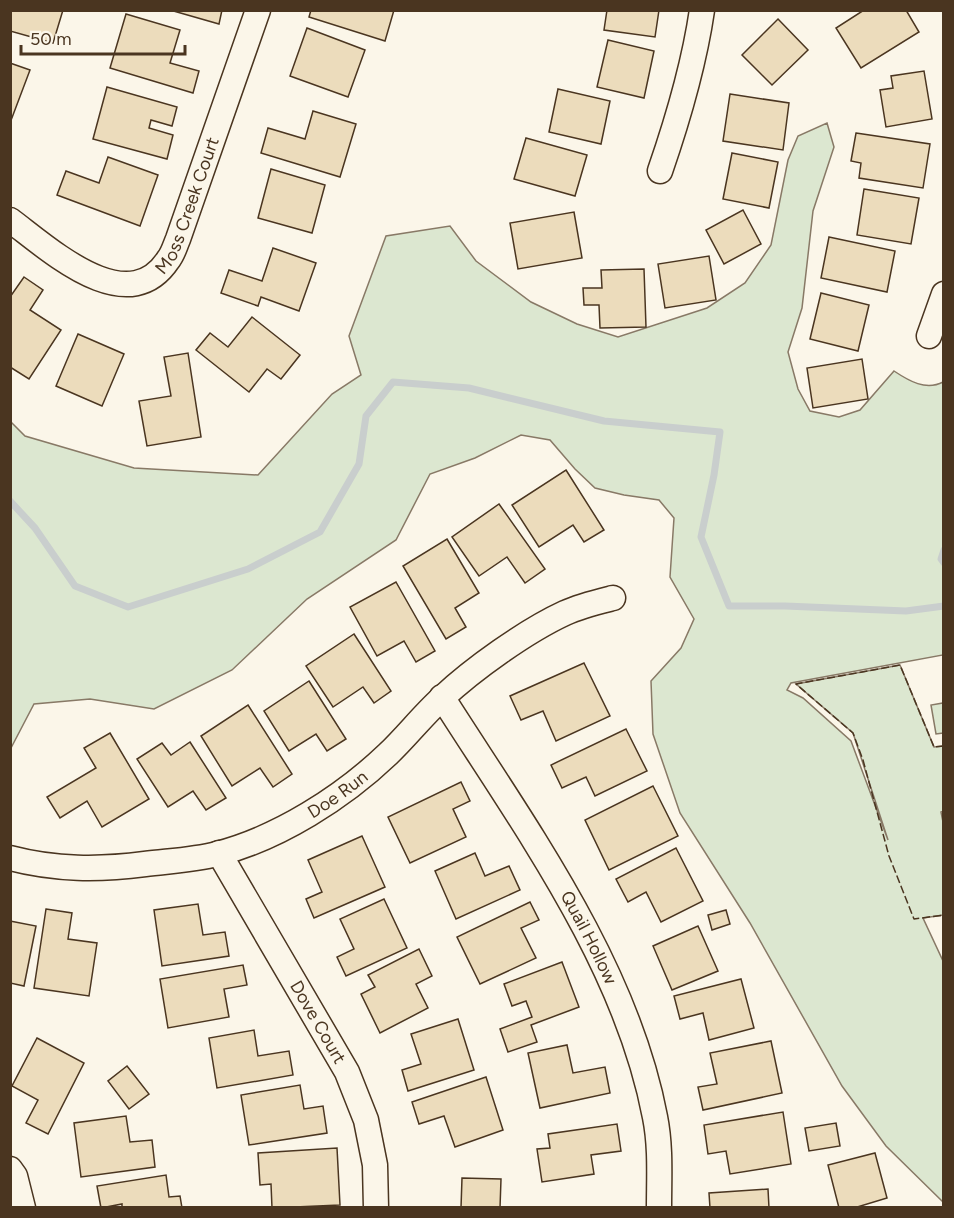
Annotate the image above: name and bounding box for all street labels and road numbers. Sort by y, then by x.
street label: Moss Creek Court [150,134,224,279]
street label: Doe Run [304,766,372,823]
street label: Quail Hollow [556,887,622,988]
street label: Dove Court [285,977,351,1068]

